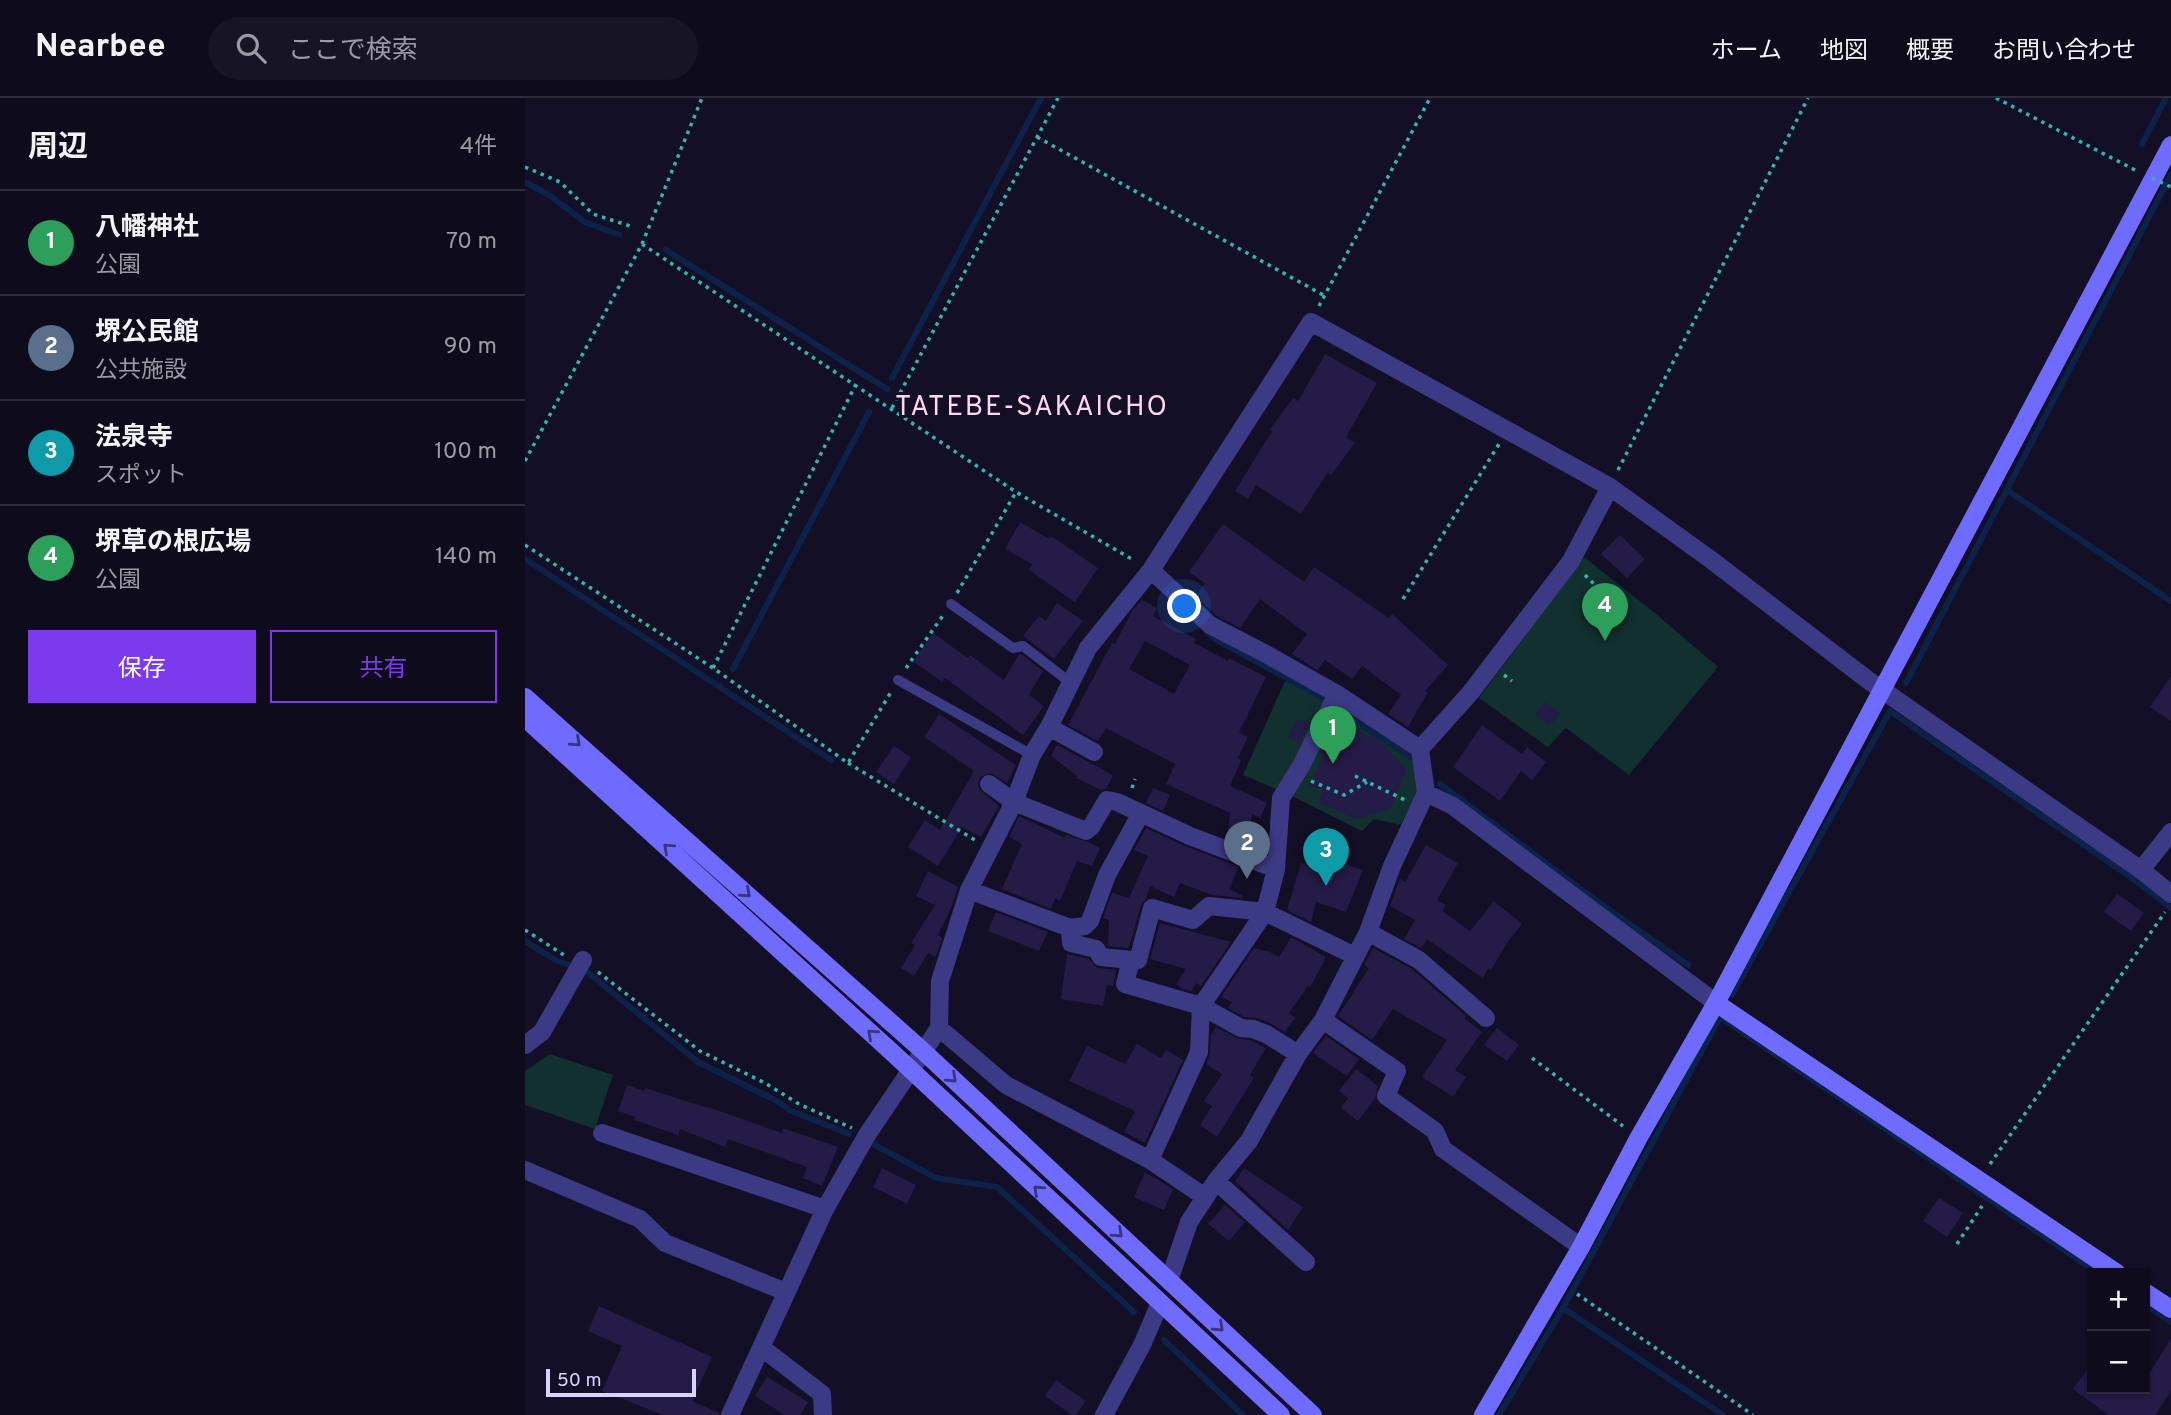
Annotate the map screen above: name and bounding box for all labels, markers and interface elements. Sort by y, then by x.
search box [208,17,698,80]
text: Nearbee [35,27,166,69]
icon: search [232,29,270,67]
text: ここで検索 [288,35,418,68]
text: ホーム [1711,37,1782,67]
text: 地図 [1820,37,1868,67]
text: 概要 [1906,37,1954,67]
text: お問い合わせ [1992,37,2136,67]
text: 周辺 [28,130,88,167]
text: 4件 [460,133,497,162]
text: 八幡神社 [95,212,199,245]
text: 1 [46,228,56,257]
text: 70 m [446,228,497,257]
text: 公園 [95,252,141,281]
text: 堺公民館 [95,317,199,350]
text: 2 [44,333,58,362]
text: 90 m [444,333,497,362]
text: 公共施設 [95,357,187,386]
district label: TATEBE-SAKAICHO [895,390,1169,426]
text: 法泉寺 [95,422,173,455]
text: 3 [44,438,58,467]
text: 100 m [434,438,497,467]
text: スポット [95,462,187,491]
text: 堺草の根広場 [95,527,251,560]
text: 4 [44,543,58,572]
text: 140 m [435,543,497,572]
text: 公園 [95,567,141,596]
pin: 4 [1582,583,1628,641]
your location [1167,589,1201,623]
button: 保存 [28,630,256,703]
button: 共有 [270,630,497,703]
pin: 1 [1310,706,1356,764]
one-way arrow [568,734,581,746]
pin: 2 [1224,821,1270,879]
pin: 3 [1303,828,1349,886]
one-way arrow [663,843,676,856]
one-way arrow [738,885,751,898]
one-way arrow [867,1030,880,1042]
one-way arrow [943,1070,956,1082]
one-way arrow [1033,1185,1046,1198]
one-way arrow [1110,1225,1123,1238]
map controls [2087,1268,2150,1394]
button: + [2087,1268,2150,1331]
one-way arrow [1211,1319,1224,1332]
button: − [2087,1331,2150,1394]
scale bar [546,1366,697,1398]
text: 50 m [557,1369,602,1393]

